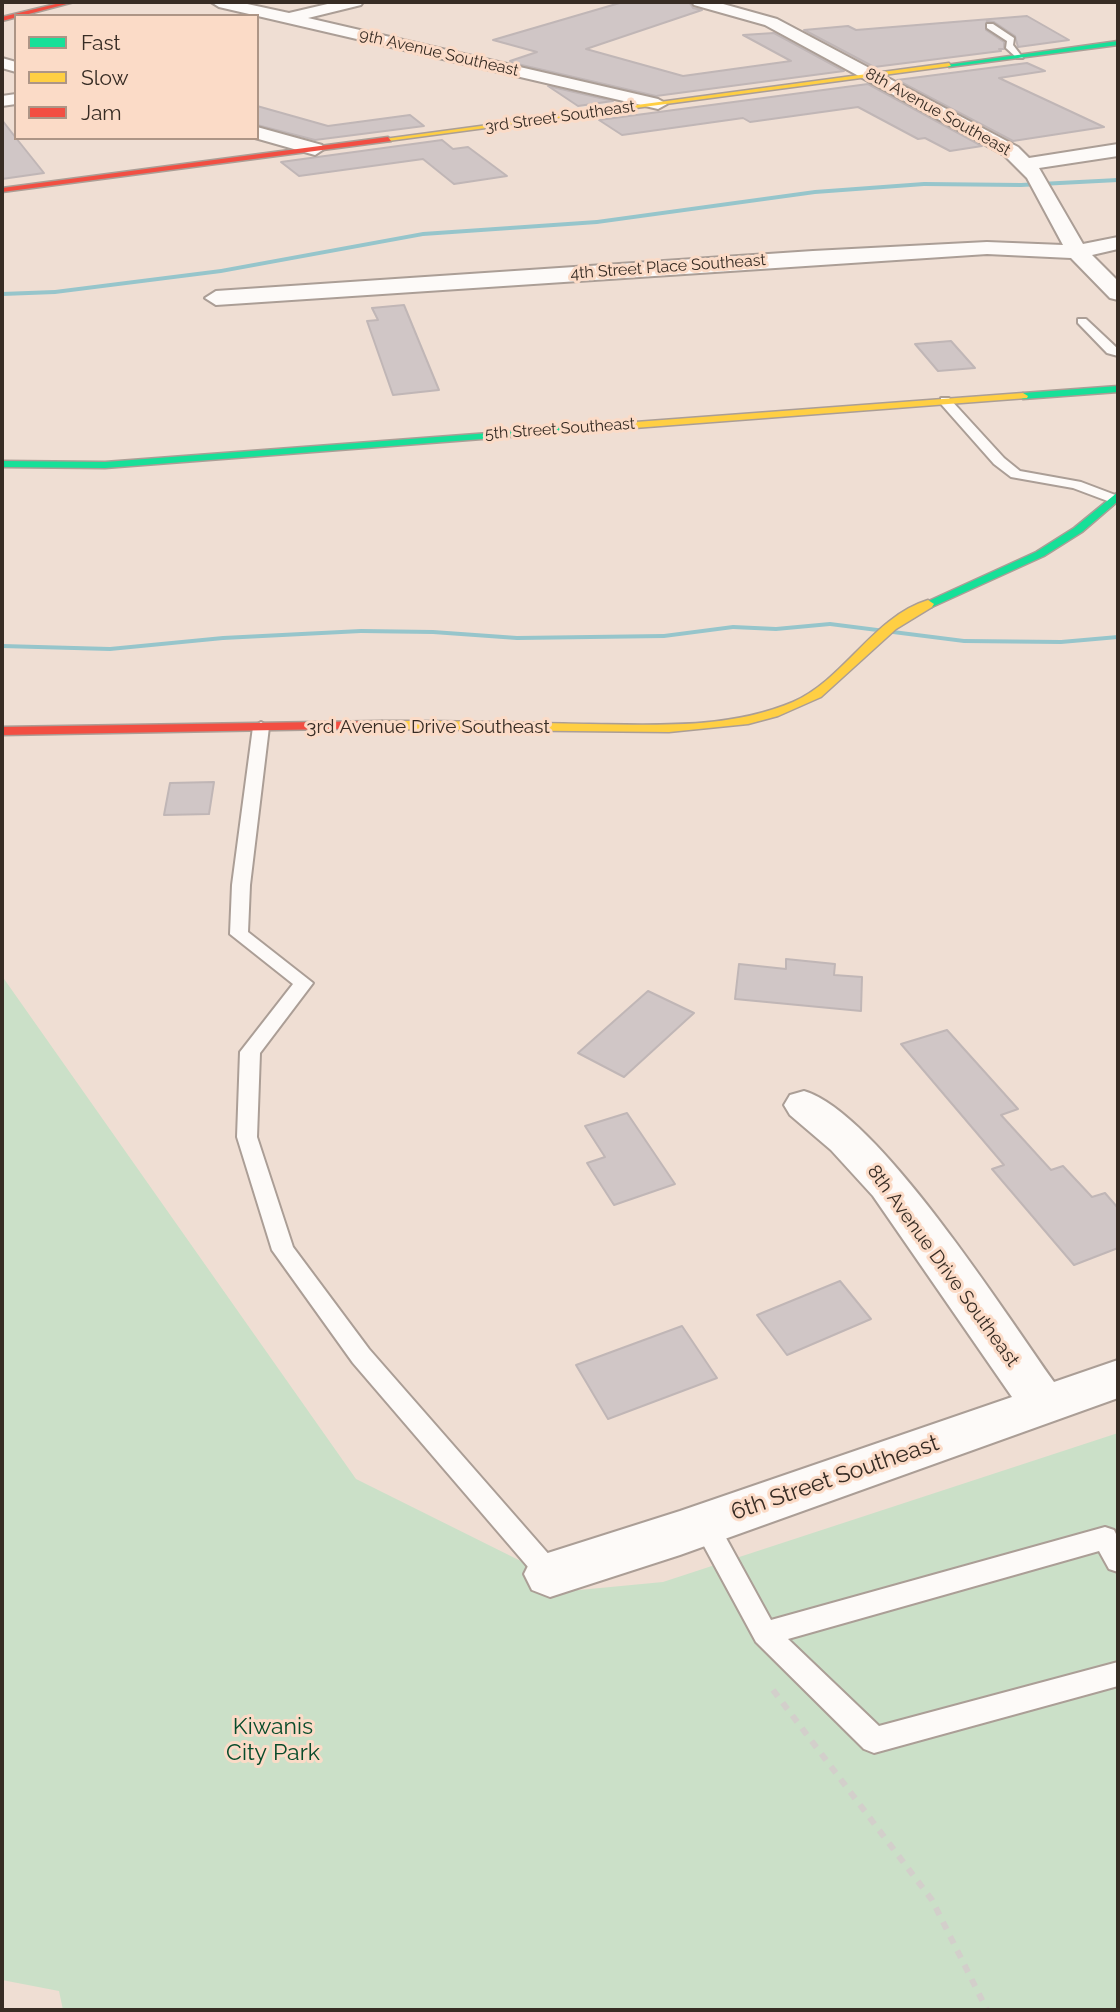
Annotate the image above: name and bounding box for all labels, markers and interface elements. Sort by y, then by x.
legend [14,14,259,140]
street label: 9th Avenue Southeast [357,25,521,81]
text: Fast [81,30,121,55]
street label: 8th Avenue Southeast [862,64,1014,160]
text: Slow [81,65,129,90]
street label: 3rd Street Southeast [484,97,636,137]
text: Jam [81,100,122,125]
street label: 4th Street Place Southeast [570,251,766,283]
street label: 5th Street Southeast [484,414,636,444]
street label: 3rd Avenue Drive Southeast [306,716,550,738]
street label: 8th Avenue Drive Southeast [862,1161,1024,1371]
street label: 6th Street Southeast [728,1430,942,1526]
park label: Kiwanis City Park [226,1713,320,1767]

